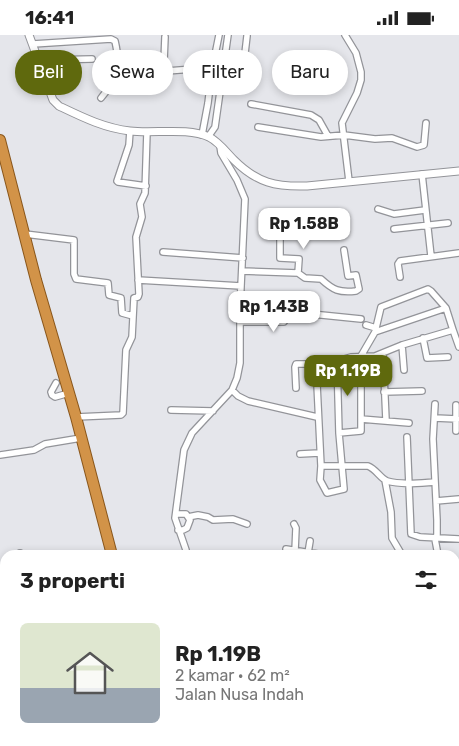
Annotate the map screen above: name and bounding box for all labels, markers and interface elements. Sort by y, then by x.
text: 16:41 [25,6,74,29]
chip: Beli [15,50,82,95]
chip: Sewa [92,50,173,95]
chip: Filter [183,50,262,95]
chip: Baru [272,50,348,95]
pin: Rp 1.58B [252,207,356,250]
text: Rp 1.58B [269,214,339,233]
pin: Rp 1.43B [222,291,326,333]
text: Rp 1.43B [239,297,309,316]
pin: Rp 1.19B [296,355,400,397]
text: Rp 1.19B [315,361,381,380]
icon: filters [412,566,440,594]
text: 3 properti [20,568,125,593]
text: Rp 1.19B [175,641,261,666]
icon: home [60,643,120,703]
text: 2 kamar · 62 m² [175,666,290,685]
text: Jalan Nusa Indah [175,685,304,704]

